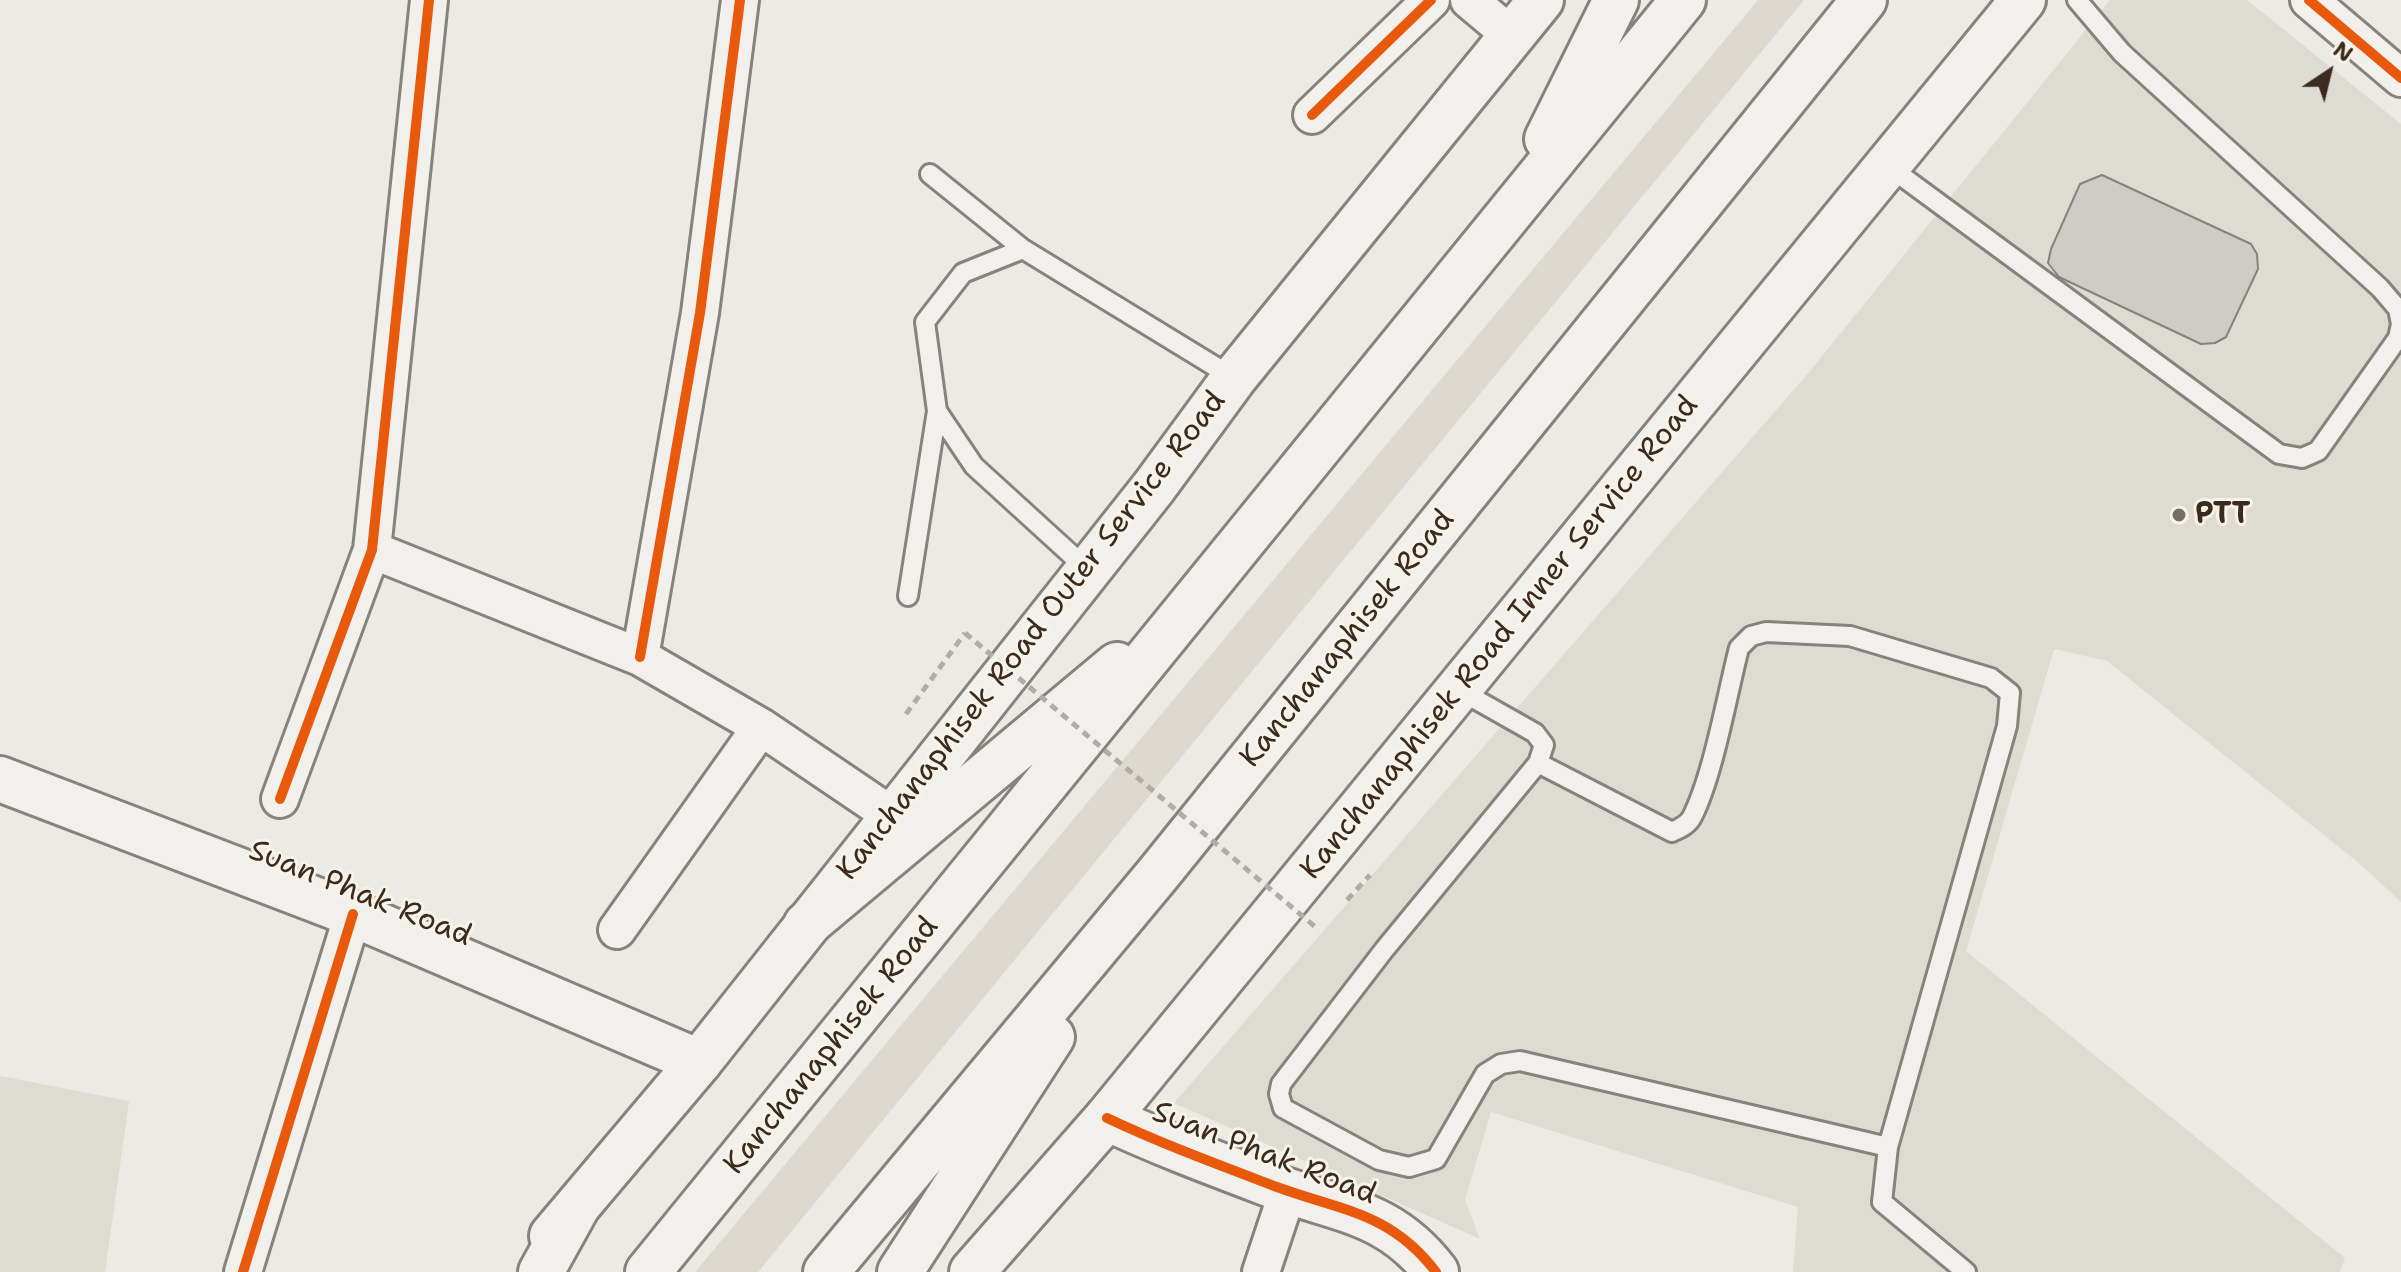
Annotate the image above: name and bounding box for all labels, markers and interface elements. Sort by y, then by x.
north arrow [2289,32,2369,112]
text: N [2328,35,2359,69]
street label: Kanchanaphisek Road Outer Service Road [830,384,1234,888]
street label: Kanchanaphisek Road Inner Service Road [1293,389,1707,887]
place label: PTT [2195,497,2250,533]
street label: Kanchanaphisek Road [1233,503,1463,775]
marker: PTT [2170,506,2188,524]
street label: Suan Phak Road [243,833,477,955]
street label: Kanchanaphisek Road [717,910,947,1182]
street label: Suan Phak Road [1147,1095,1381,1213]

